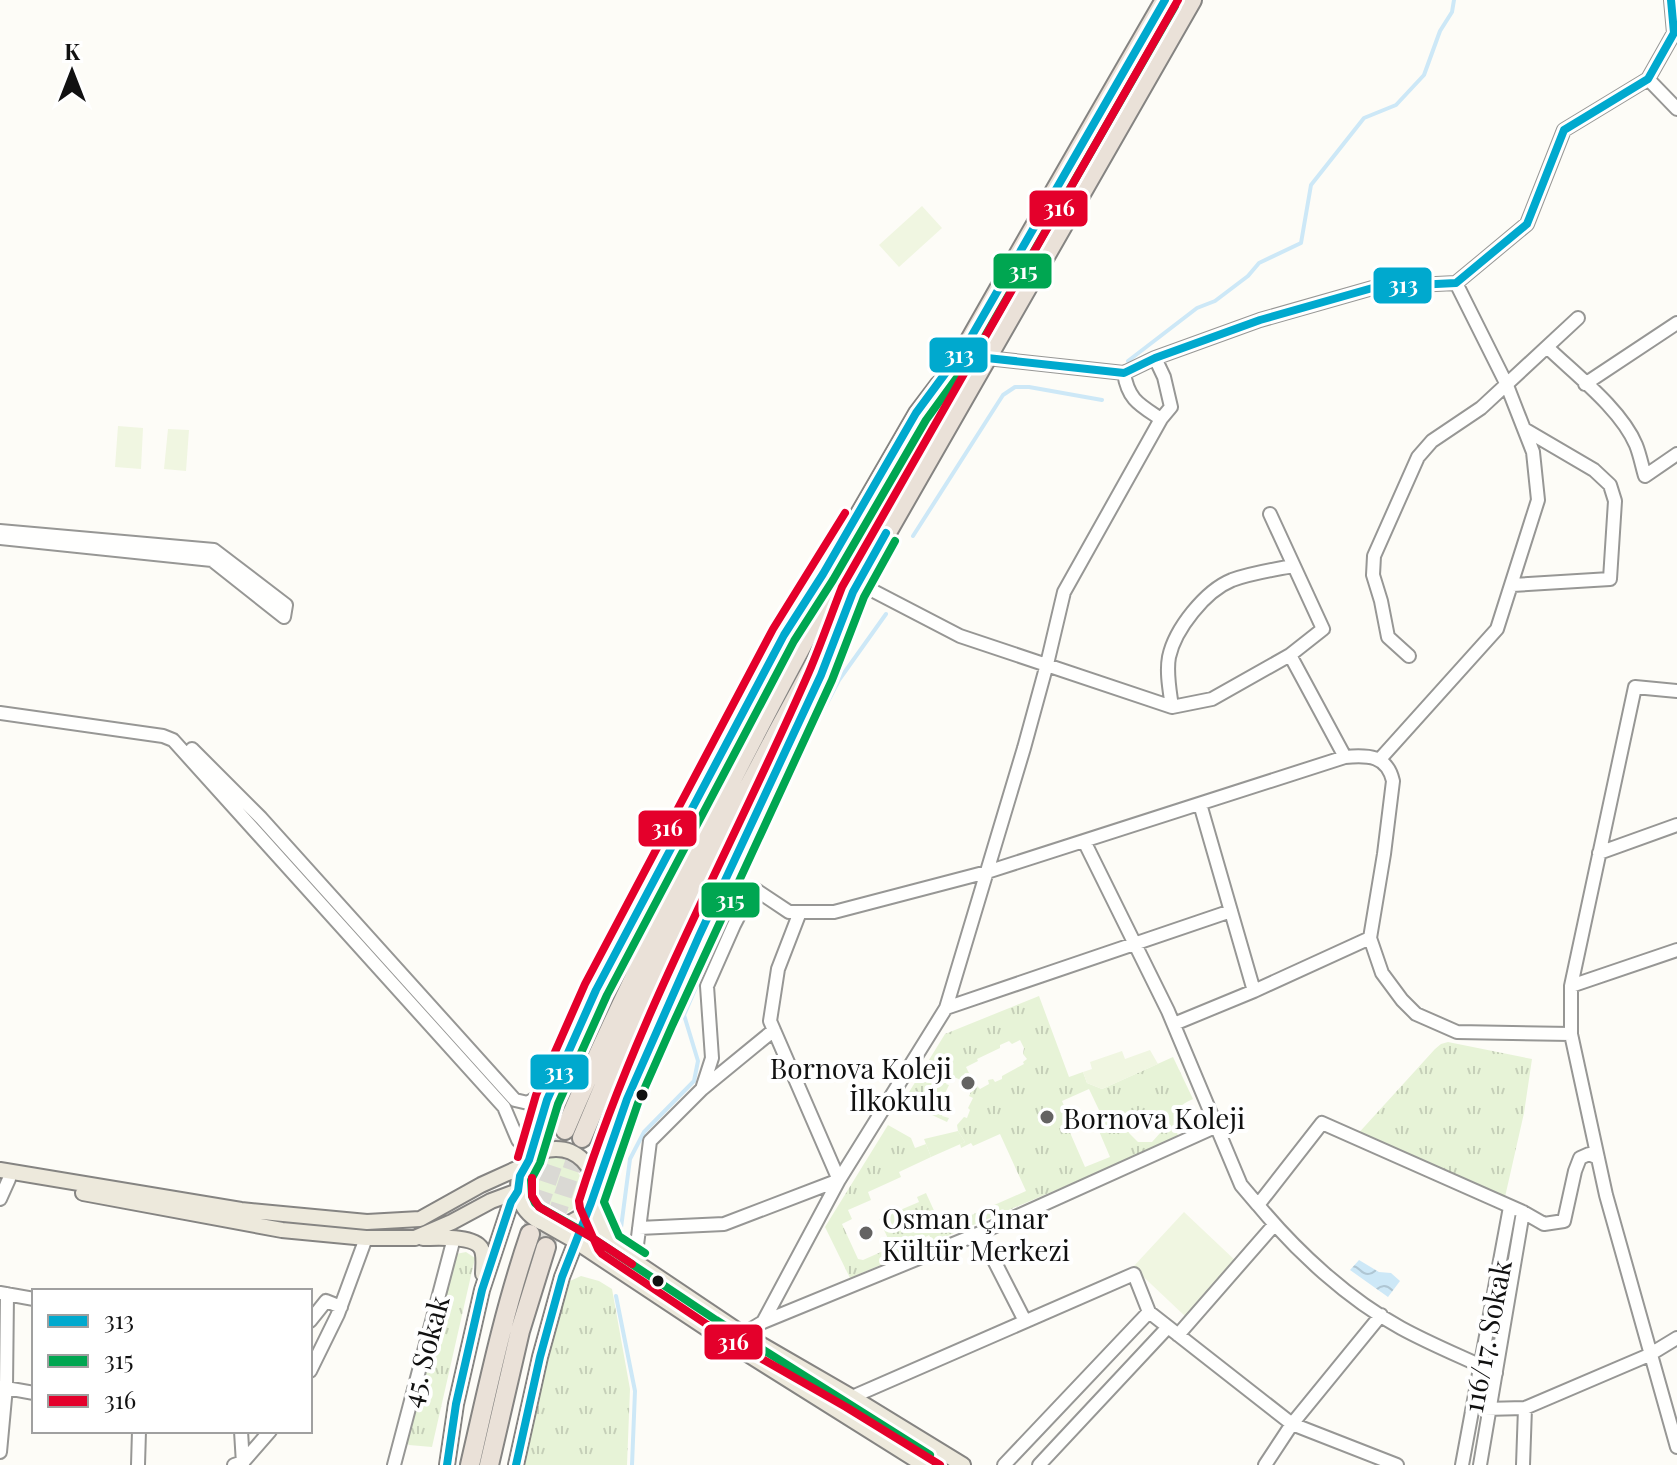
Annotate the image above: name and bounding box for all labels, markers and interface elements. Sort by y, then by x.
north arrow [32,32,112,112]
text: K [64,36,80,66]
line badge: 316 [1028,189,1089,228]
text: 316 [1043,192,1075,222]
line badge: 315 [992,252,1053,290]
text: 315 [1008,255,1038,285]
line badge: 313 [1372,266,1433,305]
text: 313 [1388,269,1418,299]
line badge: 313 [928,336,989,374]
text: 313 [944,339,974,369]
line badge: 316 [637,809,698,848]
text: 316 [651,812,683,842]
line badge: 315 [700,881,761,919]
text: 315 [715,884,745,914]
place label: Bornova Koleji İlkokulu [770,1049,952,1118]
line badge: 313 [529,1053,590,1091]
text: 313 [544,1056,574,1086]
marker: Bornova Koleji İlkokulu [959,1074,977,1092]
unlabelled marker [634,1087,650,1103]
place label: Bornova Koleji [1063,1099,1245,1136]
marker: Bornova Koleji [1038,1108,1056,1126]
place label: Osman Çınar Kültür Merkezi [882,1199,1070,1268]
marker: Osman Çınar Kültür Merkezi [857,1224,875,1242]
street label: 116/17. Sokak [1453,1256,1519,1416]
unlabelled marker [650,1273,666,1289]
legend [32,1289,312,1433]
street label: 45. Sokak [391,1291,457,1411]
text: 313 [104,1303,134,1335]
line badge: 316 [703,1323,764,1361]
text: 316 [717,1326,749,1356]
text: 315 [104,1343,133,1375]
text: 316 [104,1383,136,1415]

